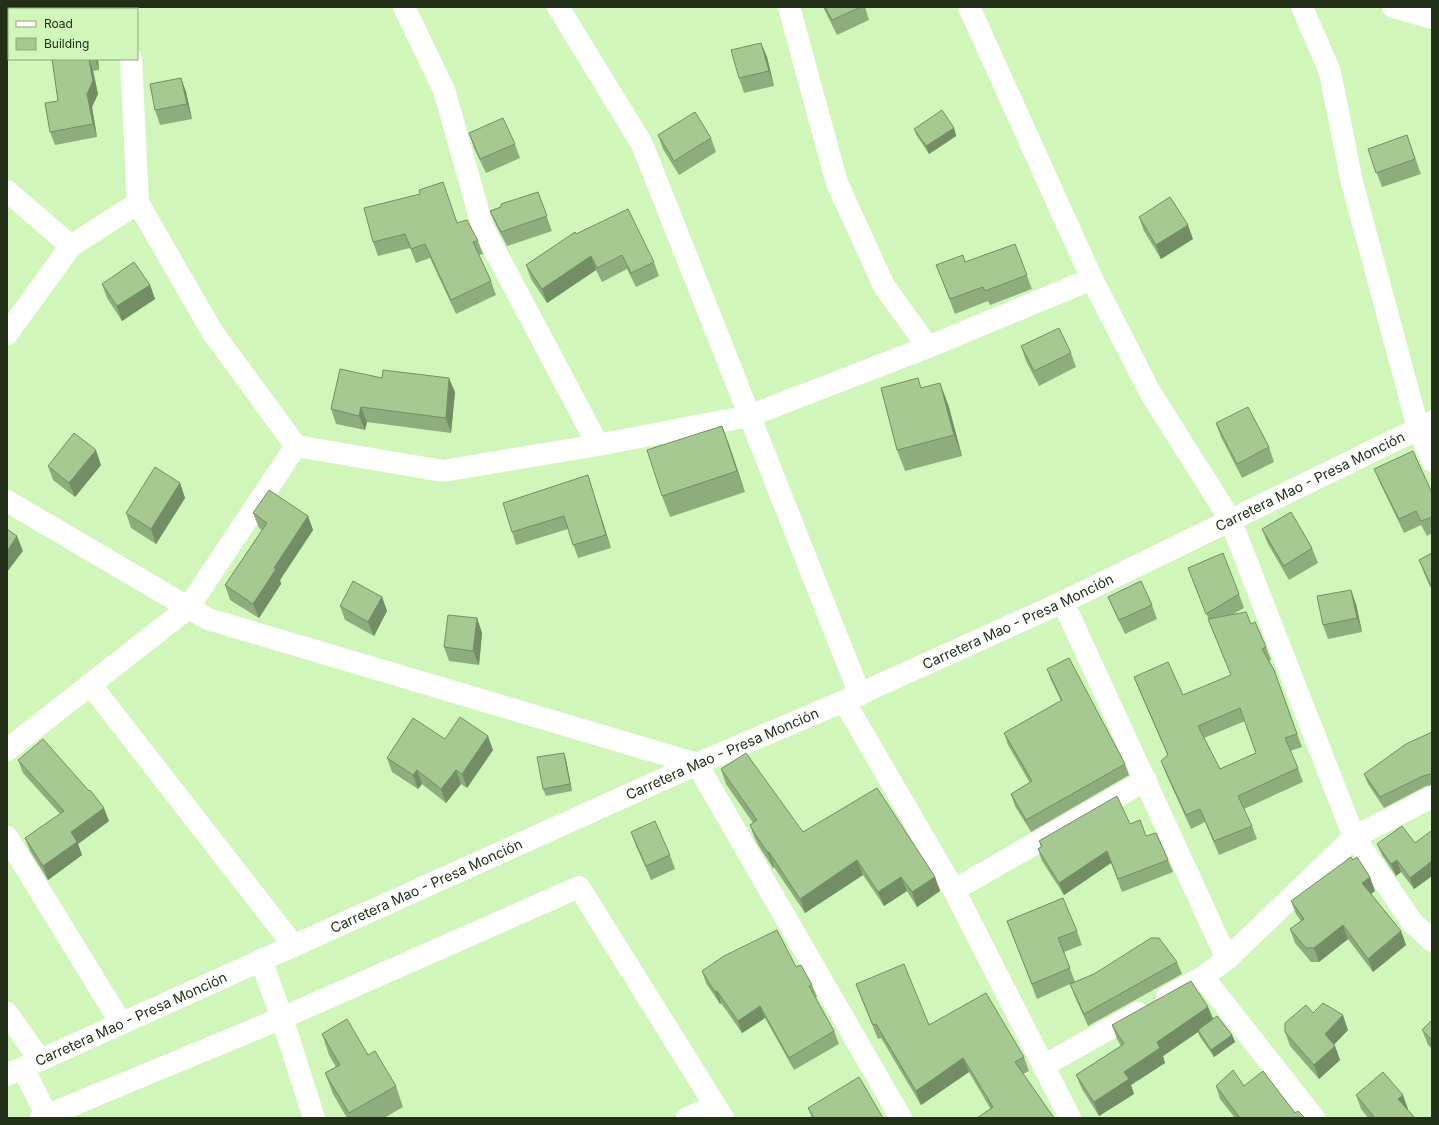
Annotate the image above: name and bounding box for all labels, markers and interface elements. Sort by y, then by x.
legend [8,8,138,60]
text: Road [44,16,73,31]
text: Building [44,36,89,51]
street label: Carretera Mao - Presa Monción [1212,428,1407,534]
street label: Carretera Mao - Presa Monción [919,570,1116,672]
street label: Carretera Mao - Presa Monción [623,704,821,803]
street label: Carretera Mao - Presa Monción [328,835,525,936]
street label: Carretera Mao - Presa Monción [32,968,229,1069]

